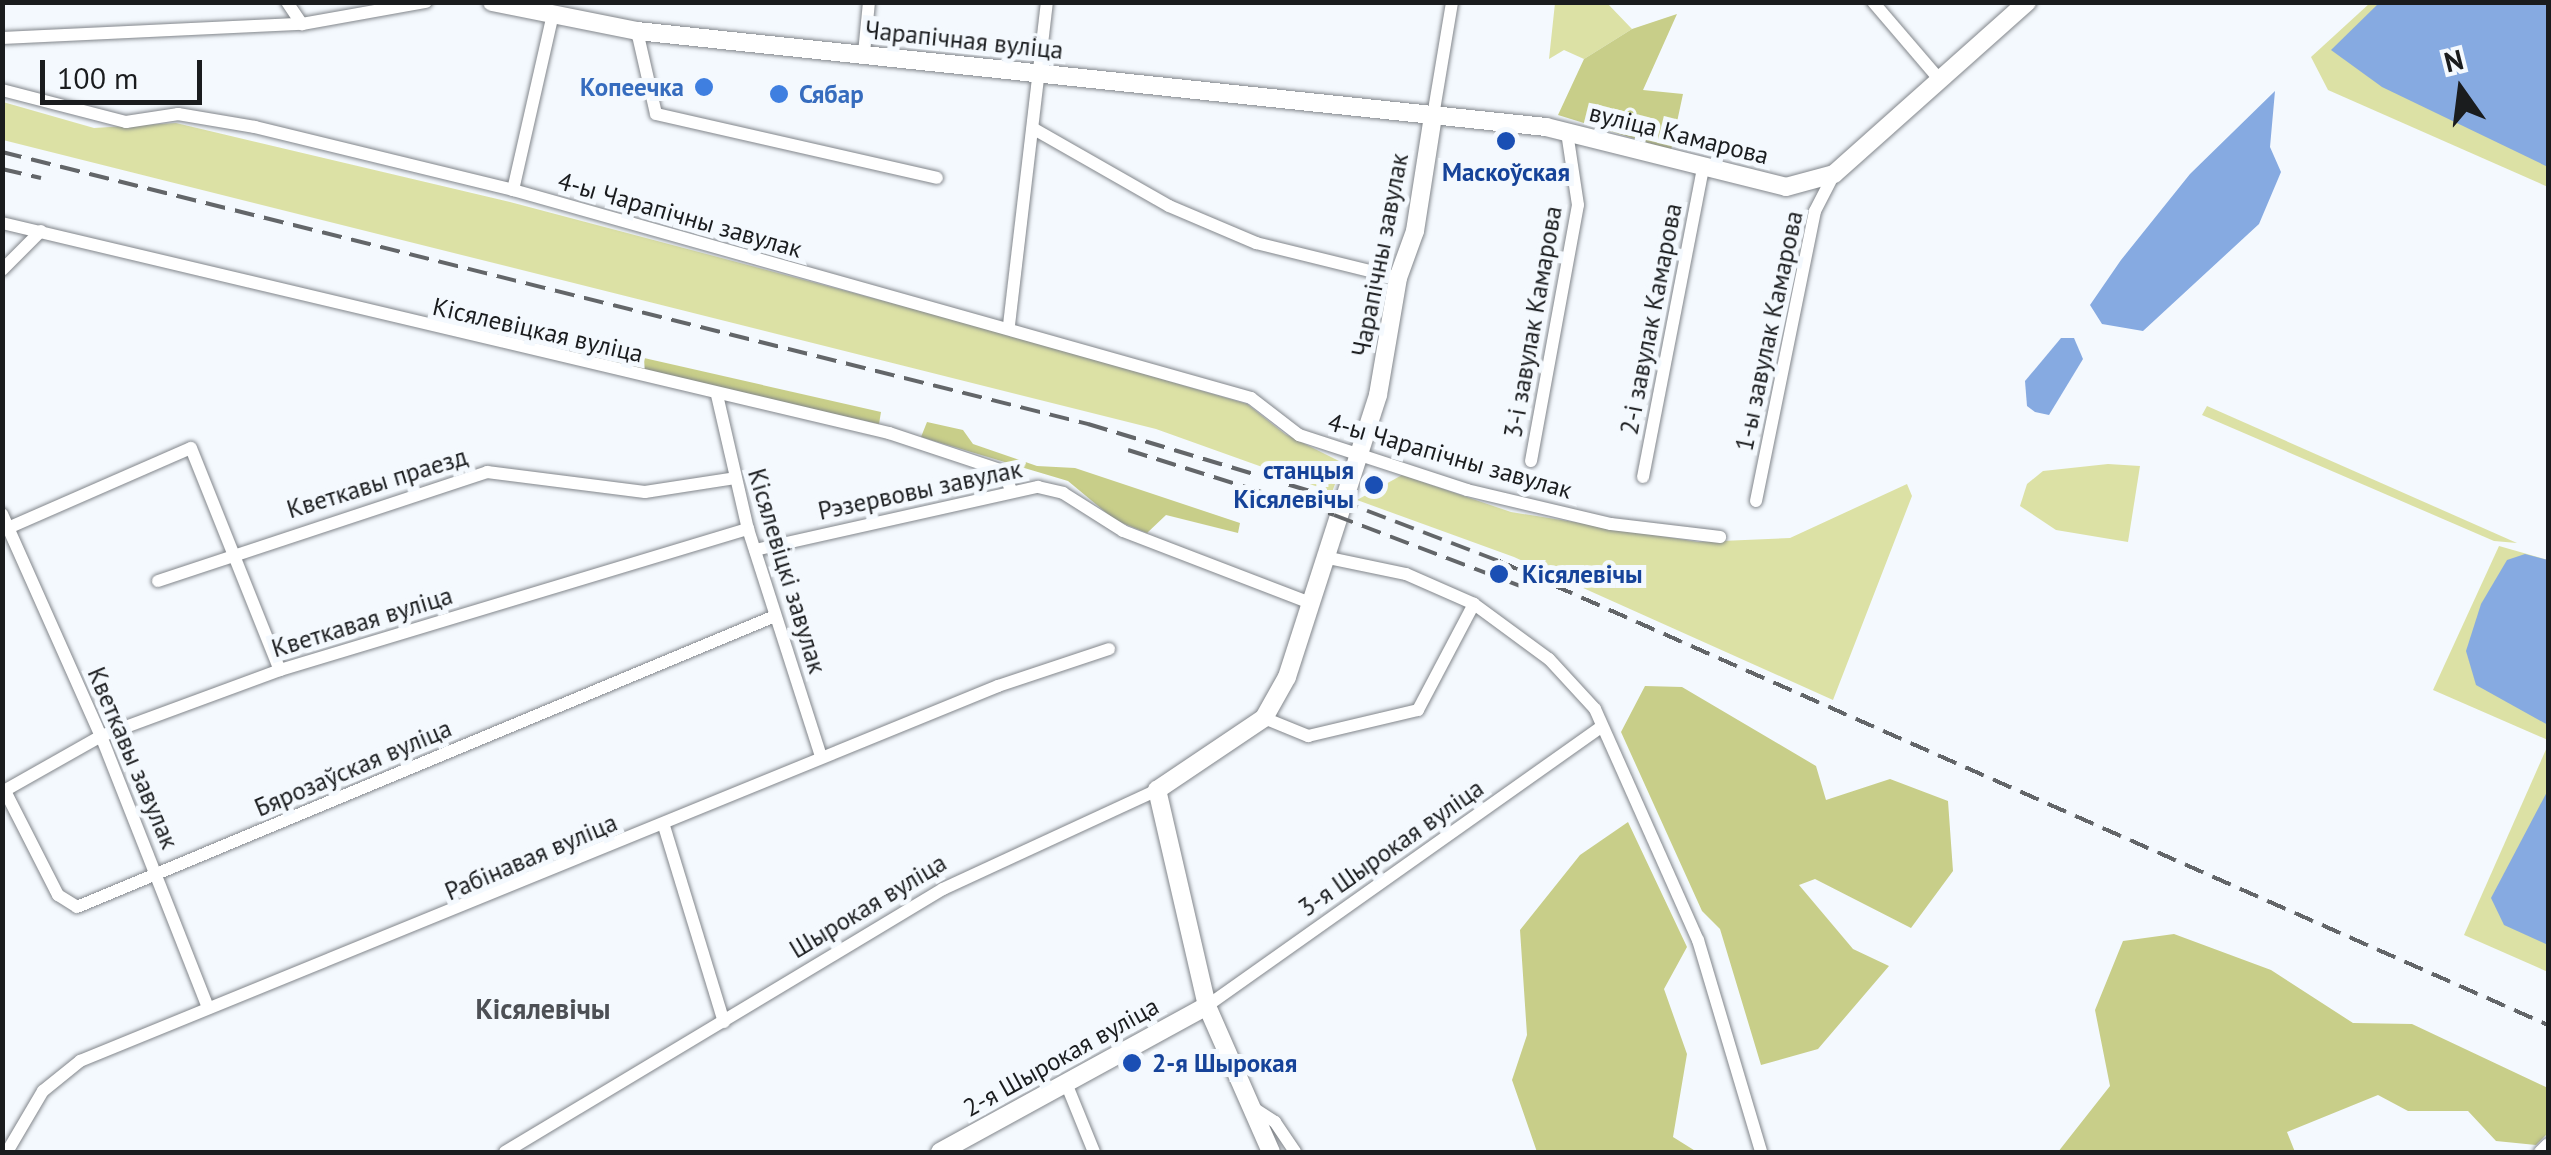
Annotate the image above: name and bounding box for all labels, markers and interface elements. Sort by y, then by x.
street label: Чарапічная вуліца [863,15,1065,65]
scale bar [45,40,208,102]
north arrow [2411,40,2511,140]
text: N [2440,40,2467,81]
text: 100 m [57,58,138,97]
place label: Копеечка [580,72,684,102]
marker: Копеечка [693,76,715,98]
place label: Сябар [799,79,864,109]
marker: Сябар [768,83,790,105]
street label: вуліца Камарова [1586,97,1772,171]
marker: Маскоўская [1495,130,1517,152]
street label: Чарапічны завулак [1346,151,1414,359]
place label: Маскоўская [1442,157,1570,187]
street label: 4-ы Чарапічны завулак [555,166,805,264]
street label: 2-і завулак Камарова [1614,201,1688,437]
street label: 3-і завулак Камарова [1498,204,1568,440]
street label: 1-ы завулак Камарова [1729,208,1809,454]
street label: Кісялевіцкая вуліца [430,291,646,369]
street label: 4-ы Чарапічны завулак [1325,407,1575,505]
street label: Кветкавы праезд [283,441,471,525]
street label: Рэзервовы завулак [815,454,1025,526]
place label: станцыя Кісялевічы [1233,456,1354,515]
street label: Кісялевіцкі завулак [742,465,832,677]
marker: станцыя Кісялевічы [1363,474,1385,496]
place label: Кісялевічы [1522,559,1643,589]
marker: Кісялевічы [1486,561,1512,587]
street label: Кветкавая вуліца [268,580,456,664]
street label: Кветкавы завулак [81,663,185,853]
street label: Бярозаўская вуліца [250,713,456,823]
street label: 3-я Шырокая вуліца [1293,773,1489,923]
street label: Рабінавая вуліца [440,807,622,907]
street label: Шырокая вуліца [784,847,952,965]
street label: 2-я Шырокая вуліца [958,991,1164,1123]
district label: Кісялевічы [475,992,611,1026]
place label: 2-я Шырокая [1152,1048,1297,1078]
marker: 2-я Шырокая [1121,1052,1143,1074]

